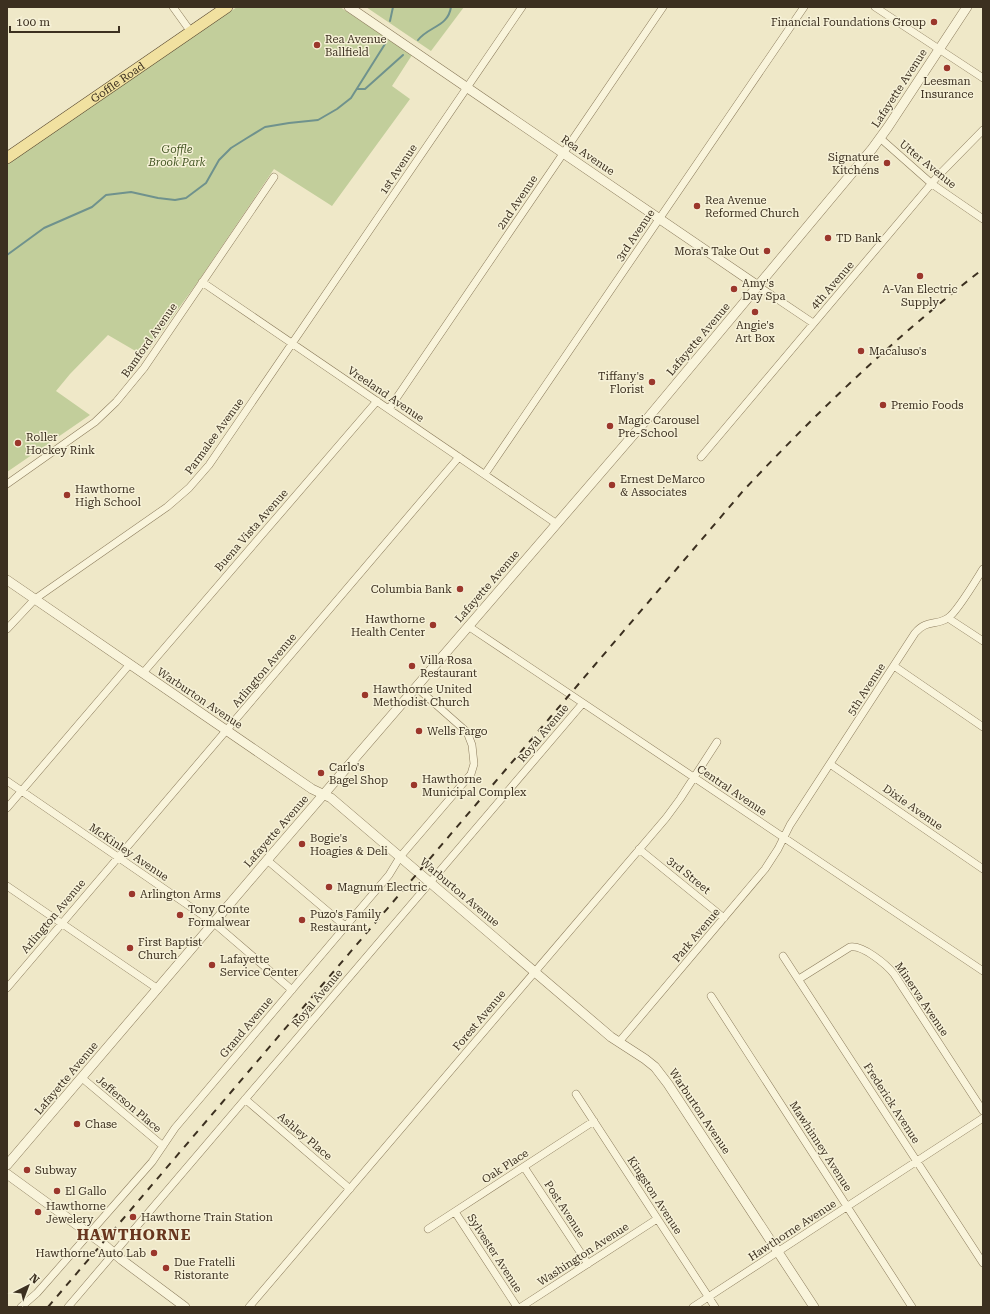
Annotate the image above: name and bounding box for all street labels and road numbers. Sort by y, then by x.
street label: Lafayette Avenue [869,46,930,130]
street label: Goffle Road [88,60,147,106]
street label: Rea Avenue [559,133,617,178]
street label: Utter Avenue [897,137,959,191]
street label: 1st Avenue [377,142,420,197]
street label: 2nd Avenue [495,173,540,232]
street label: 3rd Avenue [613,207,658,264]
street label: 4th Avenue [808,259,857,312]
street label: Lafayette Avenue [664,300,733,379]
street label: Bamford Avenue [119,301,180,380]
street label: Vreeland Avenue [345,364,426,425]
street label: Parmalee Avenue [182,396,246,477]
street label: Buena Vista Avenue [212,487,291,574]
street label: Lafayette Avenue [452,548,522,625]
street label: Arlington Avenue [230,631,299,710]
street label: 5th Avenue [845,661,888,718]
street label: Warburton Avenue [155,665,245,732]
street label: Royal Avenue [515,702,571,765]
street label: Central Avenue [694,762,769,818]
street label: Dixie Avenue [880,782,945,833]
street label: Lafayette Avenue [241,793,311,870]
street label: McKinley Avenue [87,821,171,884]
street label: 3rd Street [664,854,713,897]
street label: Warburton Avenue [417,855,502,929]
street label: Arlington Avenue [19,877,88,956]
street label: Park Avenue [670,906,723,965]
street label: Minerva Avenue [892,960,951,1039]
street label: Royal Avenue [289,967,345,1030]
street label: Forest Avenue [450,987,508,1053]
street label: Grand Avenue [217,994,276,1060]
street label: Lafayette Avenue [32,1039,101,1118]
street label: Frederick Avenue [861,1061,922,1146]
street label: Warburton Avenue [666,1066,733,1156]
street label: Jefferson Place [94,1073,164,1135]
street label: Mawhinney Avenue [787,1099,855,1194]
street label: Ashley Place [275,1110,335,1163]
street label: Oak Place [480,1147,531,1186]
street label: Kingston Avenue [625,1154,685,1237]
street label: Post Avenue [541,1178,588,1240]
street label: Hawthorne Avenue [746,1197,839,1264]
street label: Sylvester Avenue [464,1212,525,1295]
street label: Washington Avenue [535,1220,631,1289]

